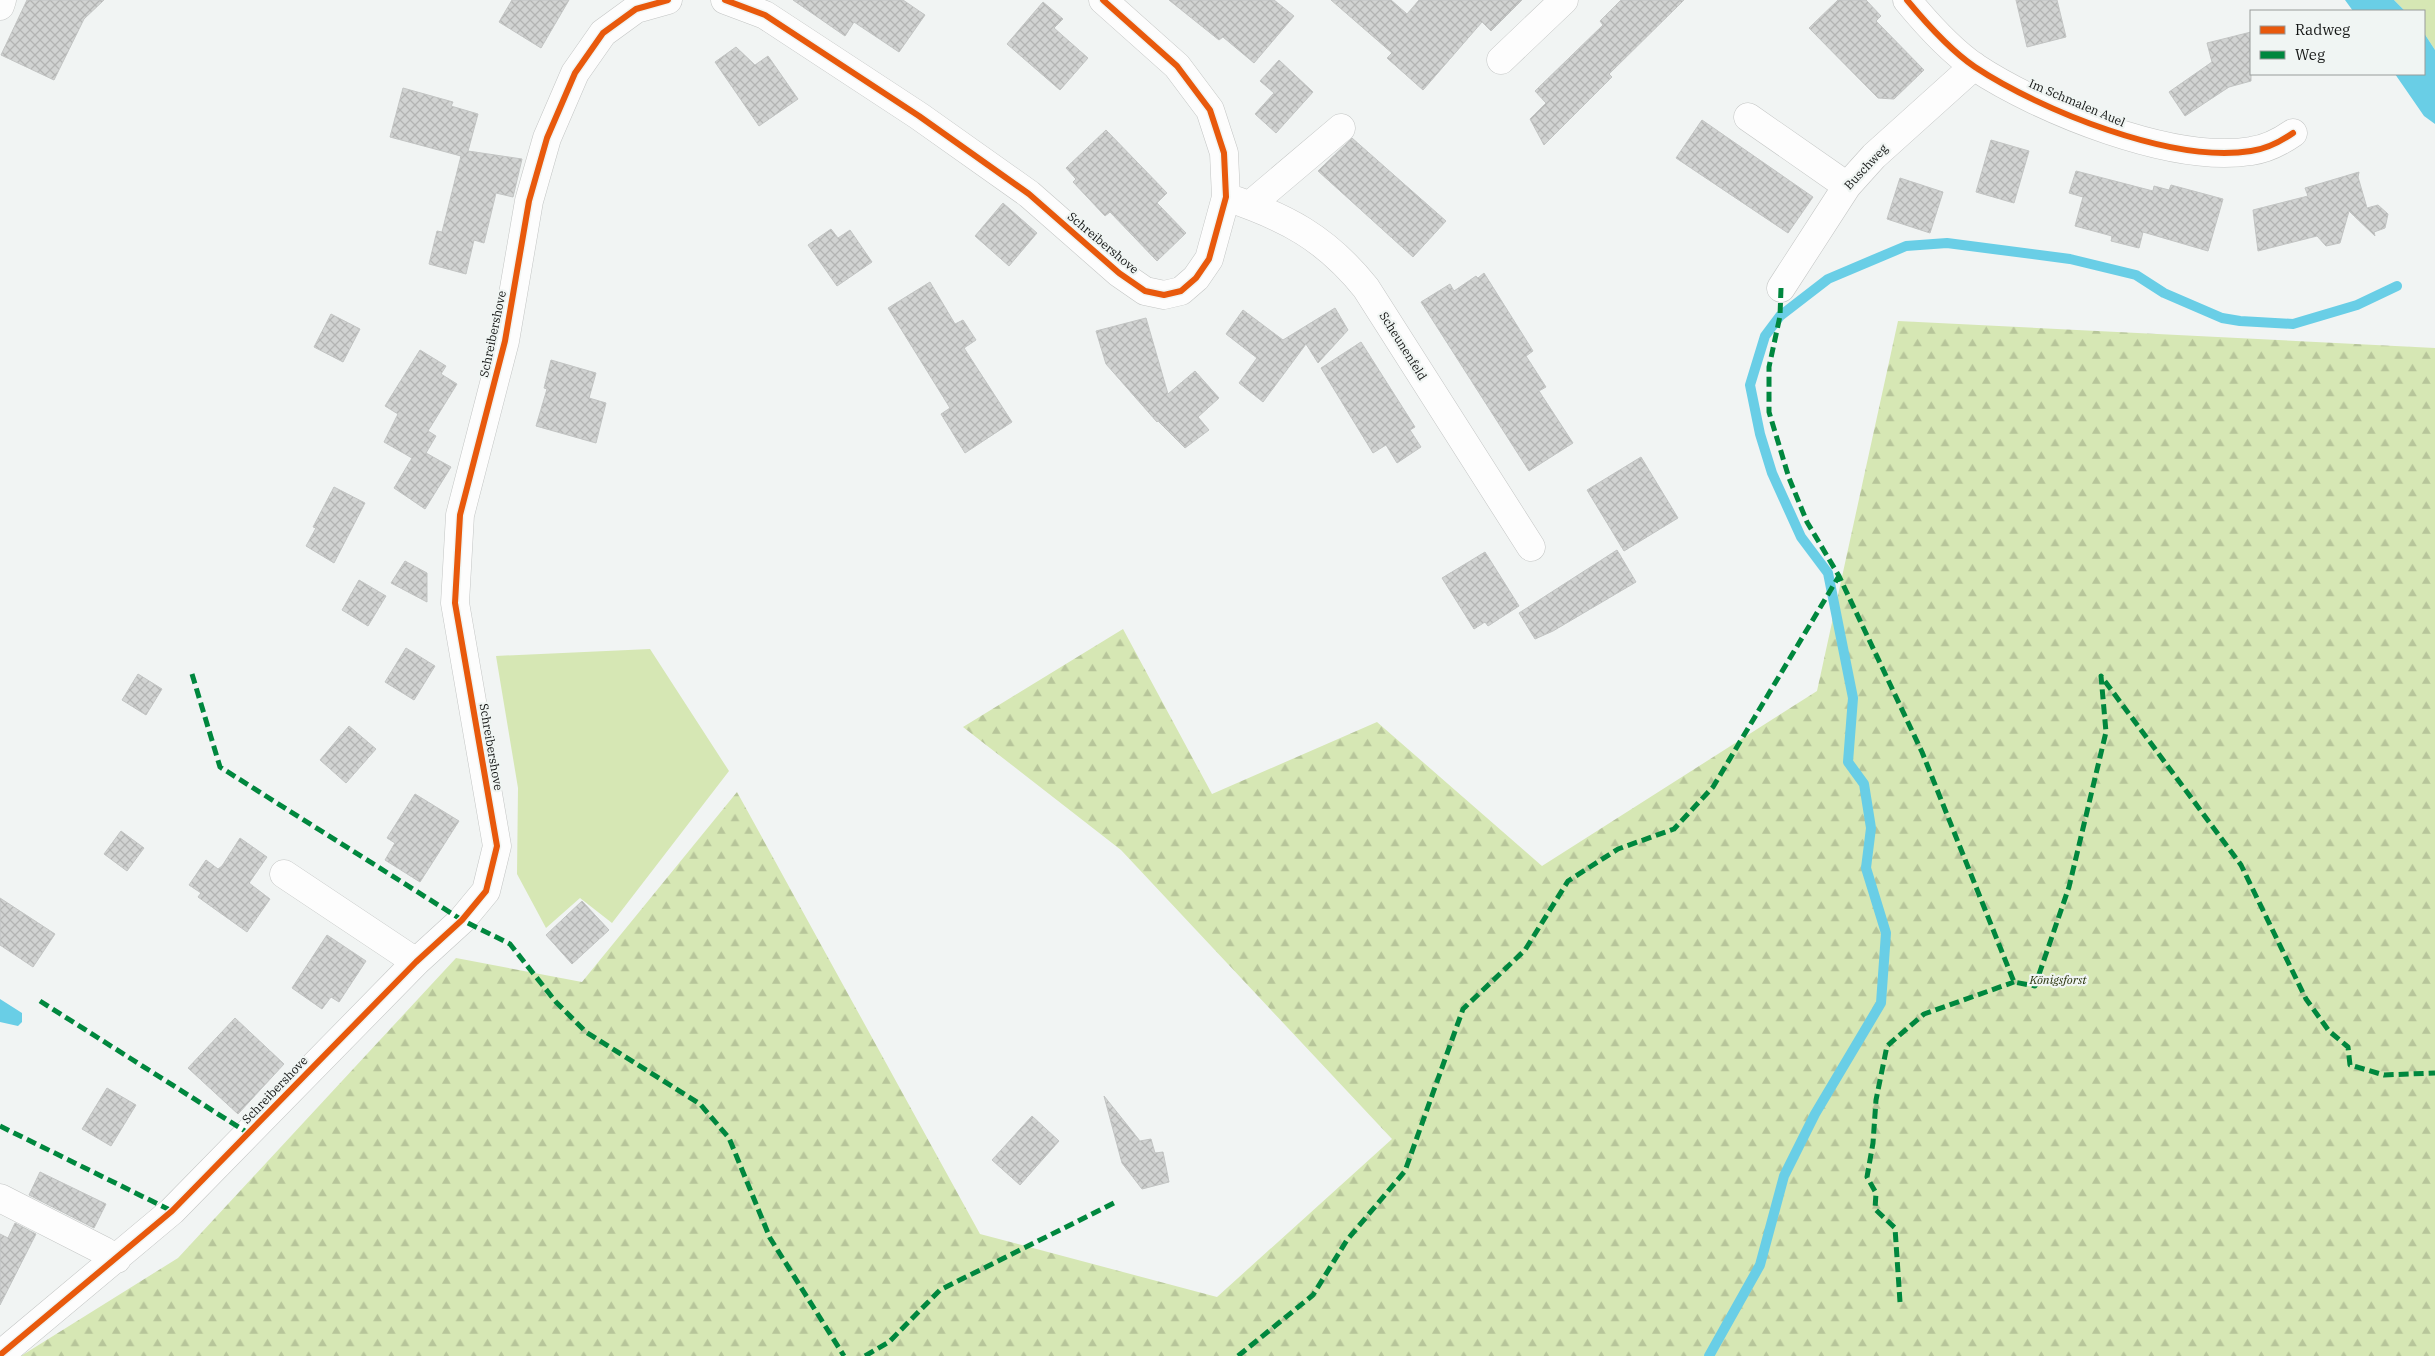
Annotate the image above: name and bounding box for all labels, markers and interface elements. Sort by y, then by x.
legend [2250,10,2425,75]
text: Radweg [2295,20,2350,39]
text: Weg [2295,45,2325,64]
street label: Im Schmalen Auel [2027,76,2128,130]
street label: Buschweg [1841,140,1891,193]
street label: Schreibershove [1065,209,1142,277]
street label: Schreibershove [476,289,509,379]
street label: Scheunenfeld [1376,309,1430,383]
street label: Schreibershove [476,702,507,792]
park label: Königsforst [2028,972,2087,987]
street label: Schreibershove [239,1053,311,1127]

